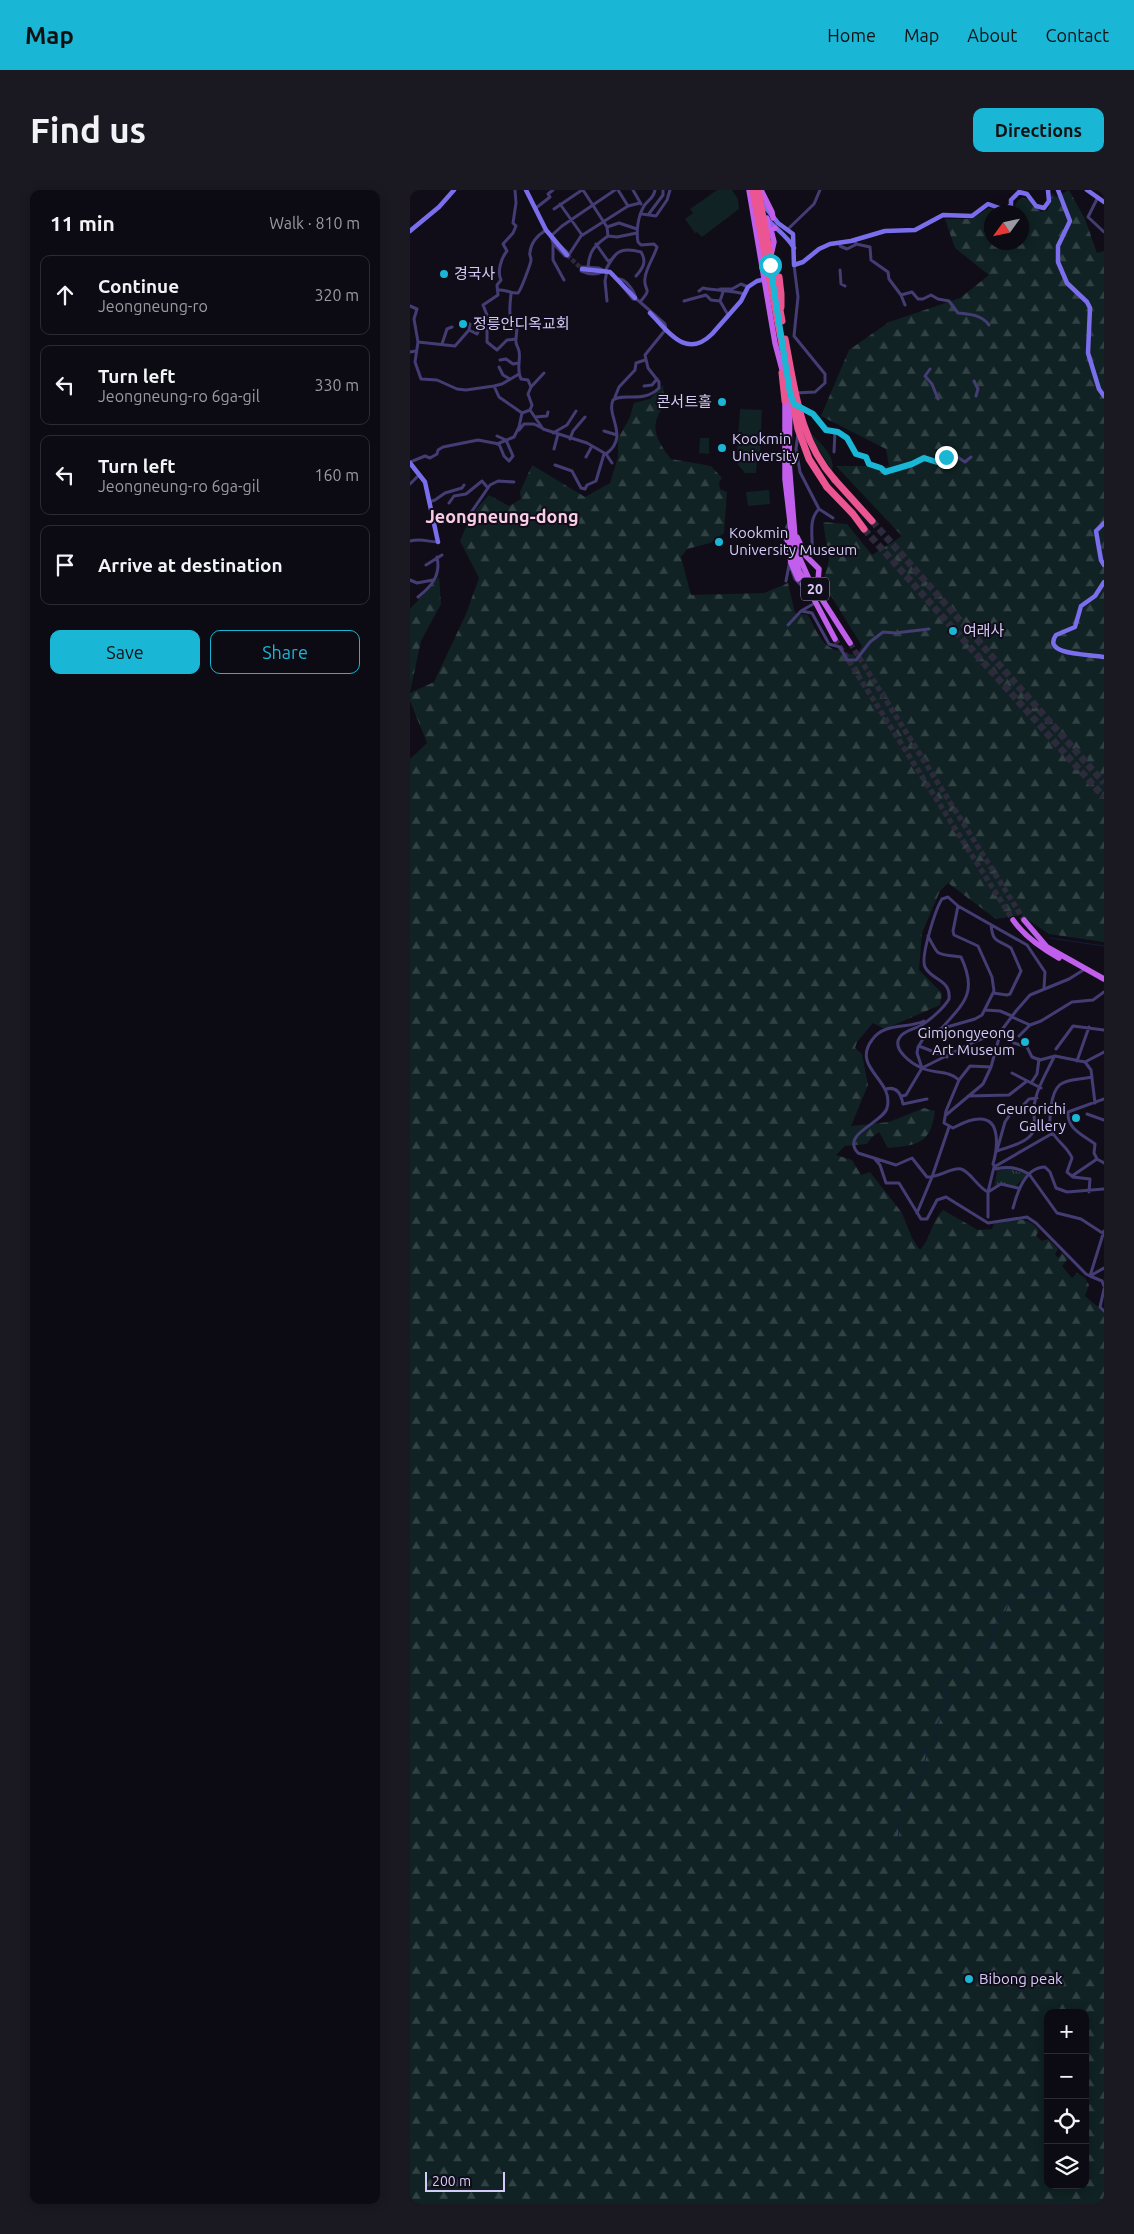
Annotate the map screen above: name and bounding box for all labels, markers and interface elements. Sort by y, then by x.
text: Map [25,22,74,49]
text: Home [827,25,876,45]
text: Map [904,25,939,45]
text: About [967,25,1017,45]
text: Contact [1045,25,1109,45]
button: Directions [973,108,1104,152]
text: Find us [30,110,146,150]
north arrow [984,205,1029,250]
text: 11 min [50,211,115,235]
text: Walk · 810 m [269,214,360,232]
route start [759,254,782,277]
place label: 경국사 [454,265,496,282]
marker: 경국사 [438,268,450,280]
text: Continue [98,275,179,297]
icon: ahead [51,281,79,309]
text: 320 m [314,286,359,304]
text: Jeongneung-ro [98,297,208,315]
place label: 정릉안디옥교회 [473,315,570,332]
marker: 정릉안디옥교회 [457,318,469,330]
text: Turn left [98,365,176,387]
icon: left [51,371,79,399]
text: 330 m [314,376,359,394]
text: Jeongneung-ro 6ga-gil [98,387,260,405]
place label: 콘서트홀 [657,393,712,410]
marker: 콘서트홀 [716,396,728,408]
place label: Kookmin University [732,430,799,464]
marker: Kookmin University [716,442,728,454]
route end [935,446,958,469]
text: Turn left [98,455,176,477]
icon: left [51,461,79,489]
text: 160 m [314,466,359,484]
text: Jeongneung-ro 6ga-gil [98,477,260,495]
district label: Jeongneung-dong [425,506,579,526]
place label: Kookmin University Museum [729,524,857,558]
marker: Kookmin University Museum [713,536,725,548]
icon: arrive [51,551,79,579]
text: Arrive at destination [98,554,283,576]
road number: 20 [801,578,829,600]
place label: 여래사 [963,622,1005,639]
marker: 여래사 [947,625,959,637]
button: Save [50,630,200,674]
button: Share [210,630,360,674]
place label: Gimjongyeong Art Museum [917,1024,1015,1058]
marker: Gimjongyeong Art Museum [1019,1036,1031,1048]
place label: Geurorichi Gallery [996,1100,1066,1134]
marker: Geurorichi Gallery [1070,1112,1082,1124]
place label: Bibong peak [979,1970,1063,1987]
marker: Bibong peak [963,1973,975,1985]
map controls [1044,2009,1089,2189]
button: + [1044,2009,1089,2054]
button: − [1044,2054,1089,2099]
button: locate [1044,2099,1089,2144]
button: layers [1044,2144,1089,2189]
scale bar [425,2169,505,2192]
text: 200 m [432,2173,471,2189]

